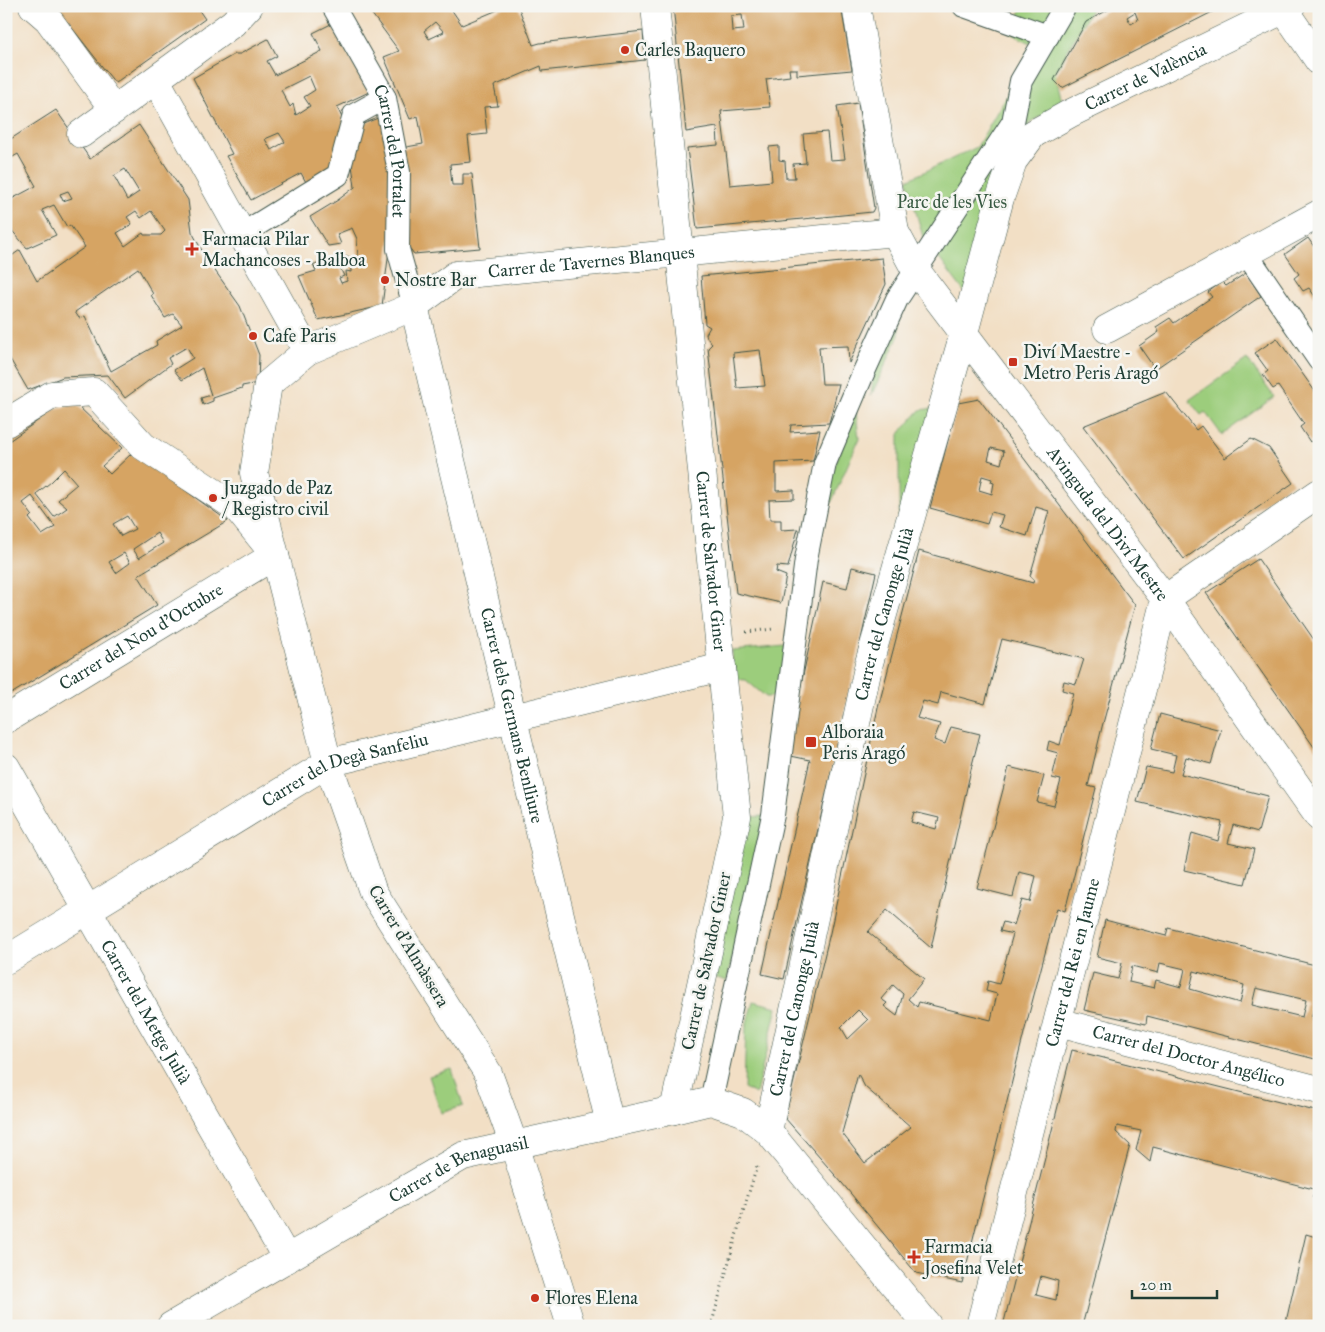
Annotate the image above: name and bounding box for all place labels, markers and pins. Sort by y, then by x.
place label: Carles Baquero [635,39,745,62]
marker: Carles Baquero [619,44,631,56]
place label: Farmacia Pilar Machancoses - Balboa [202,228,366,271]
marker: Farmacia Pilar Machancoses - Balboa [186,243,198,255]
place label: Nostre Bar [395,269,477,291]
marker: Nostre Bar [379,274,391,286]
place label: Cafe Paris [263,325,336,347]
marker: Cafe Paris [247,330,259,342]
place label: Diví Maestre - Metro Peris Aragó [1023,341,1159,385]
marker: Diví Maestre - Metro Peris Aragó [1007,356,1019,368]
place label: Juzgado de Paz / Registro civil [221,477,332,521]
marker: Juzgado de Paz / Registro civil [207,492,219,504]
place label: Alboraia Peris Aragó [821,721,906,765]
marker: Alboraia Peris Aragó [804,735,818,749]
place label: Farmacia Josefina Velet [922,1236,1024,1280]
marker: Farmacia Josefina Velet [908,1251,920,1263]
place label: Flores Elena [545,1287,638,1309]
marker: Flores Elena [529,1292,541,1304]

